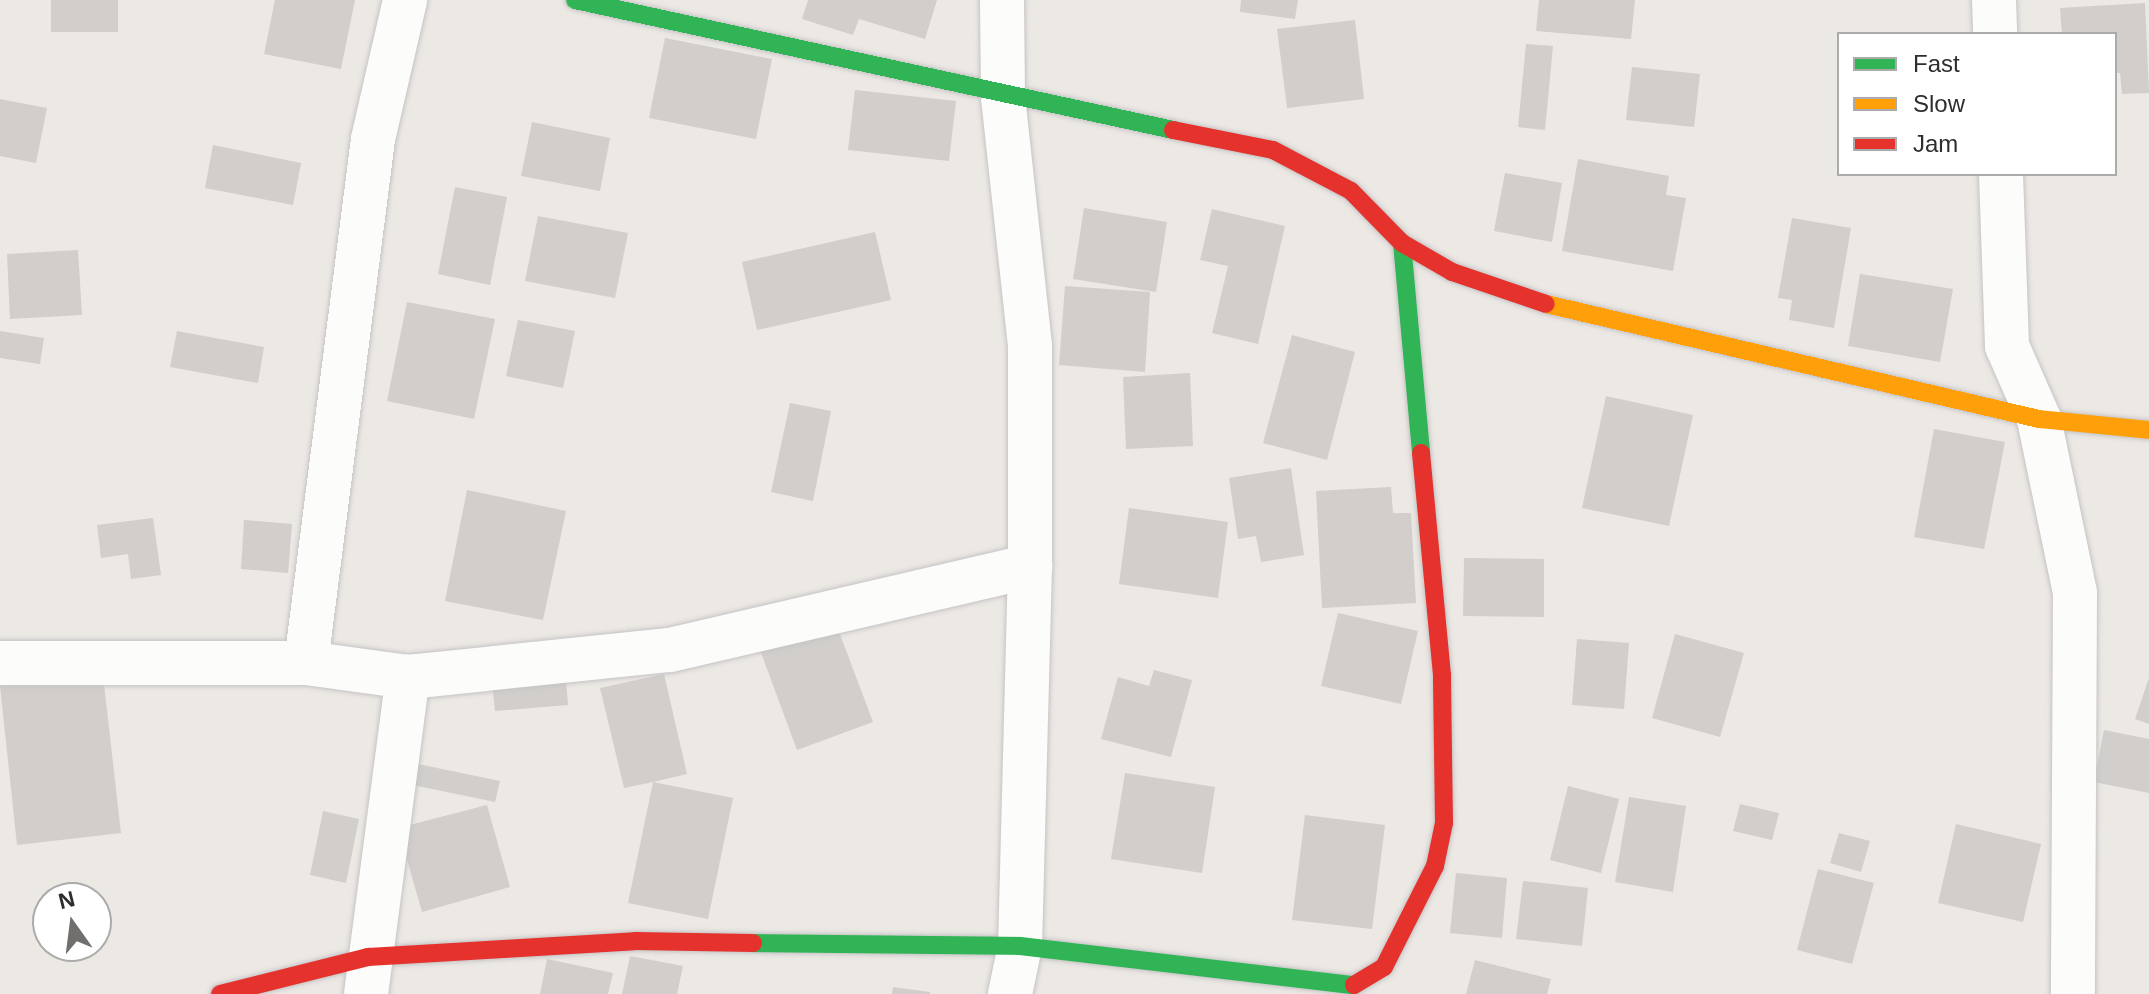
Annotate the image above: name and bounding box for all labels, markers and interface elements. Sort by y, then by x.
legend [1837,32,2117,176]
text: Fast [1913,50,1960,77]
text: Slow [1913,90,1965,117]
text: Jam [1913,130,1958,157]
north arrow [32,882,112,962]
text: N [56,886,77,914]

